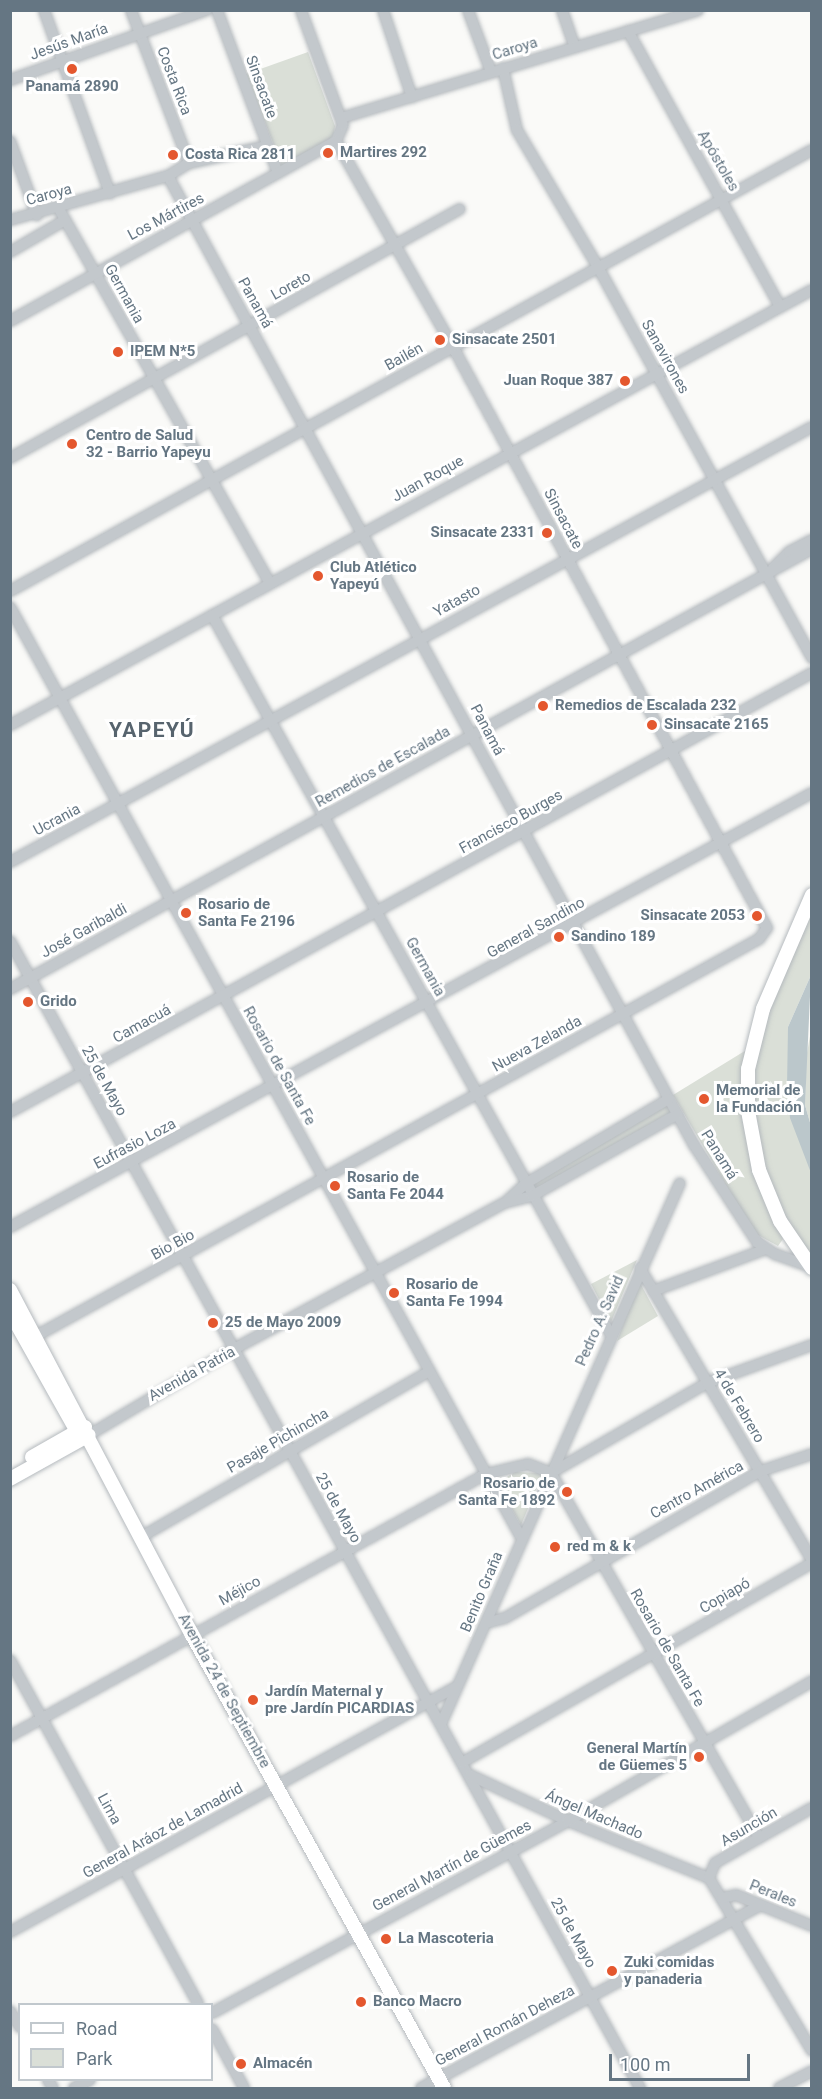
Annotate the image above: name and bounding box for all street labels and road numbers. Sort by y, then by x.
street label: Jesús María [27,20,111,64]
street label: Caroya [490,34,540,64]
street label: Costa Rica [153,44,195,118]
street label: Sinsacate [241,53,281,121]
street label: Apóstoles [693,127,743,195]
street label: Caroya [24,180,74,210]
street label: Los Mártires [125,189,207,245]
street label: Germania [100,261,148,327]
street label: Loreto [268,268,314,304]
street label: Panamá [234,274,276,332]
street label: Sanavirones [637,317,693,397]
street label: Bailén [382,339,426,375]
street label: Juan Roque [389,452,467,506]
street label: Sinsacate [540,486,586,552]
street label: Yatasto [430,581,484,621]
street label: Panamá [466,701,508,759]
street label: Remedios de Escalada [312,722,454,812]
street label: Francisco Burges [456,786,566,858]
street label: Ucrania [30,800,84,840]
street label: General Sandino [484,894,588,962]
street label: José Garibaldi [38,900,130,962]
street label: Germania [401,934,449,1000]
street label: Camacuá [110,1001,174,1047]
street label: Rosario de Santa Fe [239,1003,319,1129]
street label: Nueva Zelanda [489,1012,585,1076]
street label: 25 de Mayo [77,1043,131,1119]
street label: Eufrasio Loza [91,1115,179,1173]
street label: Panamá [697,1127,741,1183]
street label: Bio Bio [148,1226,198,1264]
street label: Pedro A. Savid [572,1273,628,1369]
street label: Avenida Patria [146,1343,238,1405]
street label: 4 de Febrero [710,1366,768,1446]
street label: Pasaje Pichincha [224,1405,332,1477]
street label: Centro América [647,1457,747,1523]
street label: 25 de Mayo [311,1470,365,1546]
street label: Benito Graña [457,1549,507,1635]
street label: Méjico [216,1572,264,1610]
street label: Copiapó [696,1574,754,1618]
street label: Rosario de Santa Fe [626,1586,708,1710]
street label: Avenida 24 de Septiembre [174,1611,274,1771]
street label: General Aráoz de Lamadrid [80,1779,246,1883]
street label: Ángel Machado [542,1786,646,1844]
street label: Lima [93,1790,125,1828]
street label: Asunción [717,1804,781,1850]
street label: General Martín de Güemes [369,1816,535,1916]
street label: Perales [747,1876,799,1912]
street label: 25 de Mayo [546,1895,600,1971]
street label: General Román Deheza [432,1982,578,2070]

